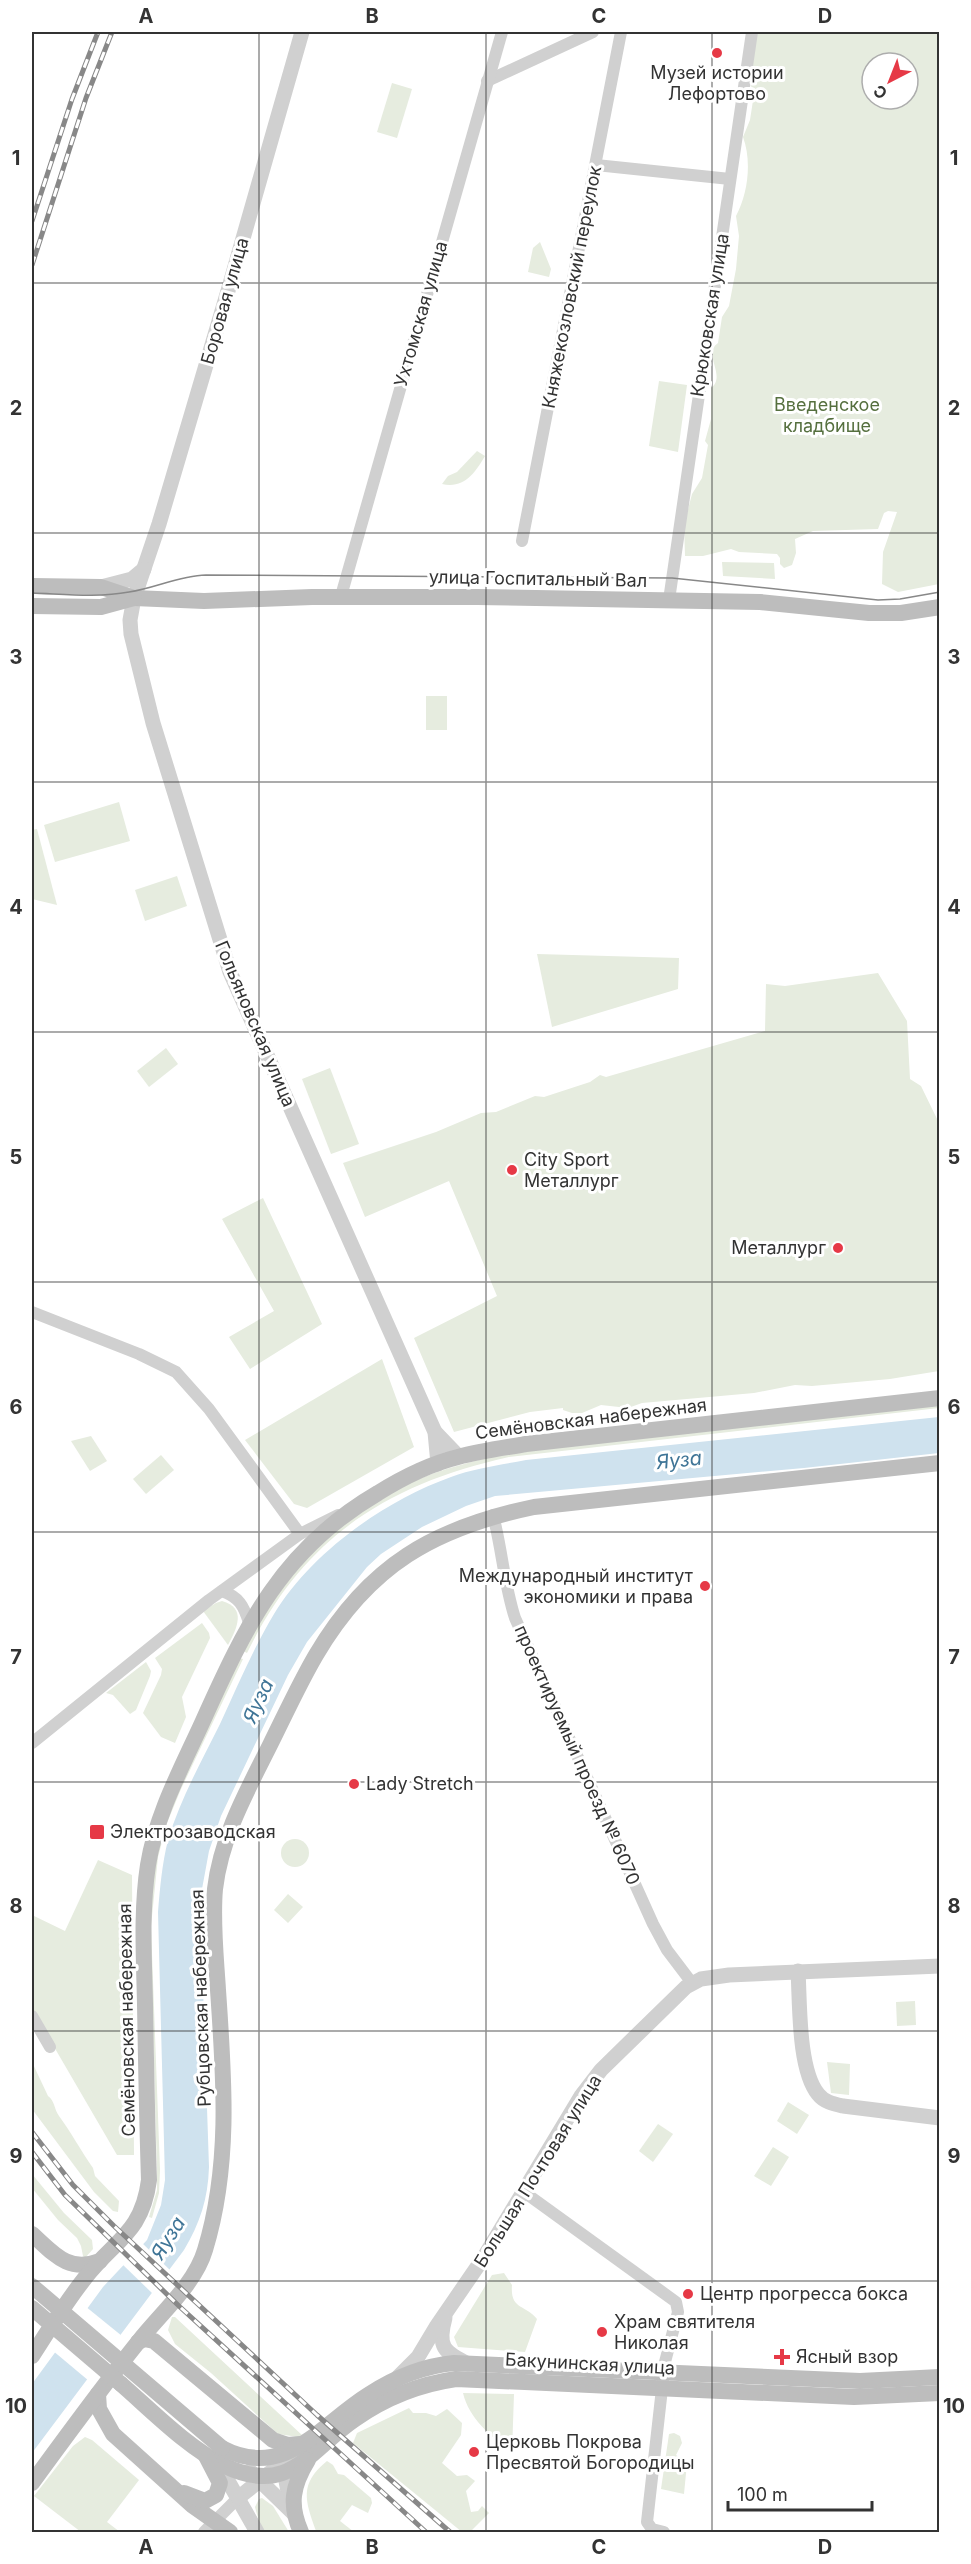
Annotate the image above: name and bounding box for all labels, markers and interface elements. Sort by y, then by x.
text: A [139,4,154,28]
text: B [365,4,379,28]
text: C [592,4,606,28]
text: D [818,4,832,28]
marker: Музей истории Лефортово [710,46,724,60]
north arrow [860,51,920,111]
place label: Музей истории Лефортово [650,62,784,104]
text: С [869,81,891,104]
text: 1 [12,146,20,170]
text: 1 [950,146,958,170]
street label: Княжекозловский переулок [538,164,605,410]
street label: Крюковская улица [686,232,733,398]
street label: Боровая улица [196,235,253,367]
street label: Ухтомская улица [390,239,451,389]
park label: Введенское кладбище [774,394,880,436]
text: 2 [10,396,22,420]
text: 2 [948,396,960,420]
street label: улица Госпитальный Вал [429,566,647,591]
text: 3 [10,645,22,669]
text: 3 [948,645,960,669]
text: 4 [9,895,23,919]
text: 4 [947,895,961,919]
street label: Гольяновская улица [211,938,300,1110]
text: 5 [10,1145,22,1169]
text: 5 [948,1145,960,1169]
place label: City Sport Металлург [524,1149,619,1191]
marker: City Sport Металлург [505,1163,519,1177]
place label: Металлург [731,1237,826,1258]
marker: Металлург [831,1241,845,1255]
street label: Семёновская набережная [474,1394,708,1443]
text: 6 [10,1395,23,1419]
text: 6 [948,1395,961,1419]
water label: Яуза [654,1446,703,1474]
place label: Международный институт экономики и права [459,1565,694,1607]
marker: Международный институт экономики и права [698,1579,712,1593]
street label: проектируемый проезд № 6070 [511,1622,644,1888]
text: 7 [10,1645,22,1669]
text: 7 [948,1645,960,1669]
water label: Яуза [237,1675,279,1728]
place label: Lady Stretch [366,1773,474,1794]
marker: Lady Stretch [347,1777,361,1791]
place label: Электрозаводская [110,1821,276,1842]
marker: Электрозаводская [88,1823,106,1841]
street label: Рубцовская набережная [186,1889,215,2107]
text: 8 [9,1894,23,1918]
text: 8 [947,1894,961,1918]
street label: Семёновская набережная [114,1903,139,2137]
street label: Большая Почтовая улица [470,2071,606,2271]
text: 9 [10,2144,23,2168]
text: 9 [948,2144,961,2168]
water label: Яуза [145,2212,190,2265]
place label: Центр прогресса бокса [700,2283,908,2304]
marker: Центр прогресса бокса [681,2287,695,2301]
place label: Храм святителя Николая [614,2311,755,2353]
marker: Храм святителя Николая [595,2325,609,2339]
place label: Ясный взор [796,2346,898,2367]
marker: Ясный взор [773,2348,791,2366]
street label: Бакунинская улица [505,2349,675,2378]
text: 10 [5,2394,27,2418]
text: 10 [943,2394,965,2418]
place label: Церковь Покрова Пресвятой Богородицы [486,2431,694,2473]
marker: Церковь Покрова Пресвятой Богородицы [467,2445,481,2459]
scale bar [728,2474,872,2512]
text: 100 m [737,2484,788,2505]
text: A [139,2535,154,2559]
text: B [365,2535,379,2559]
text: C [592,2535,606,2559]
text: D [818,2535,832,2559]

